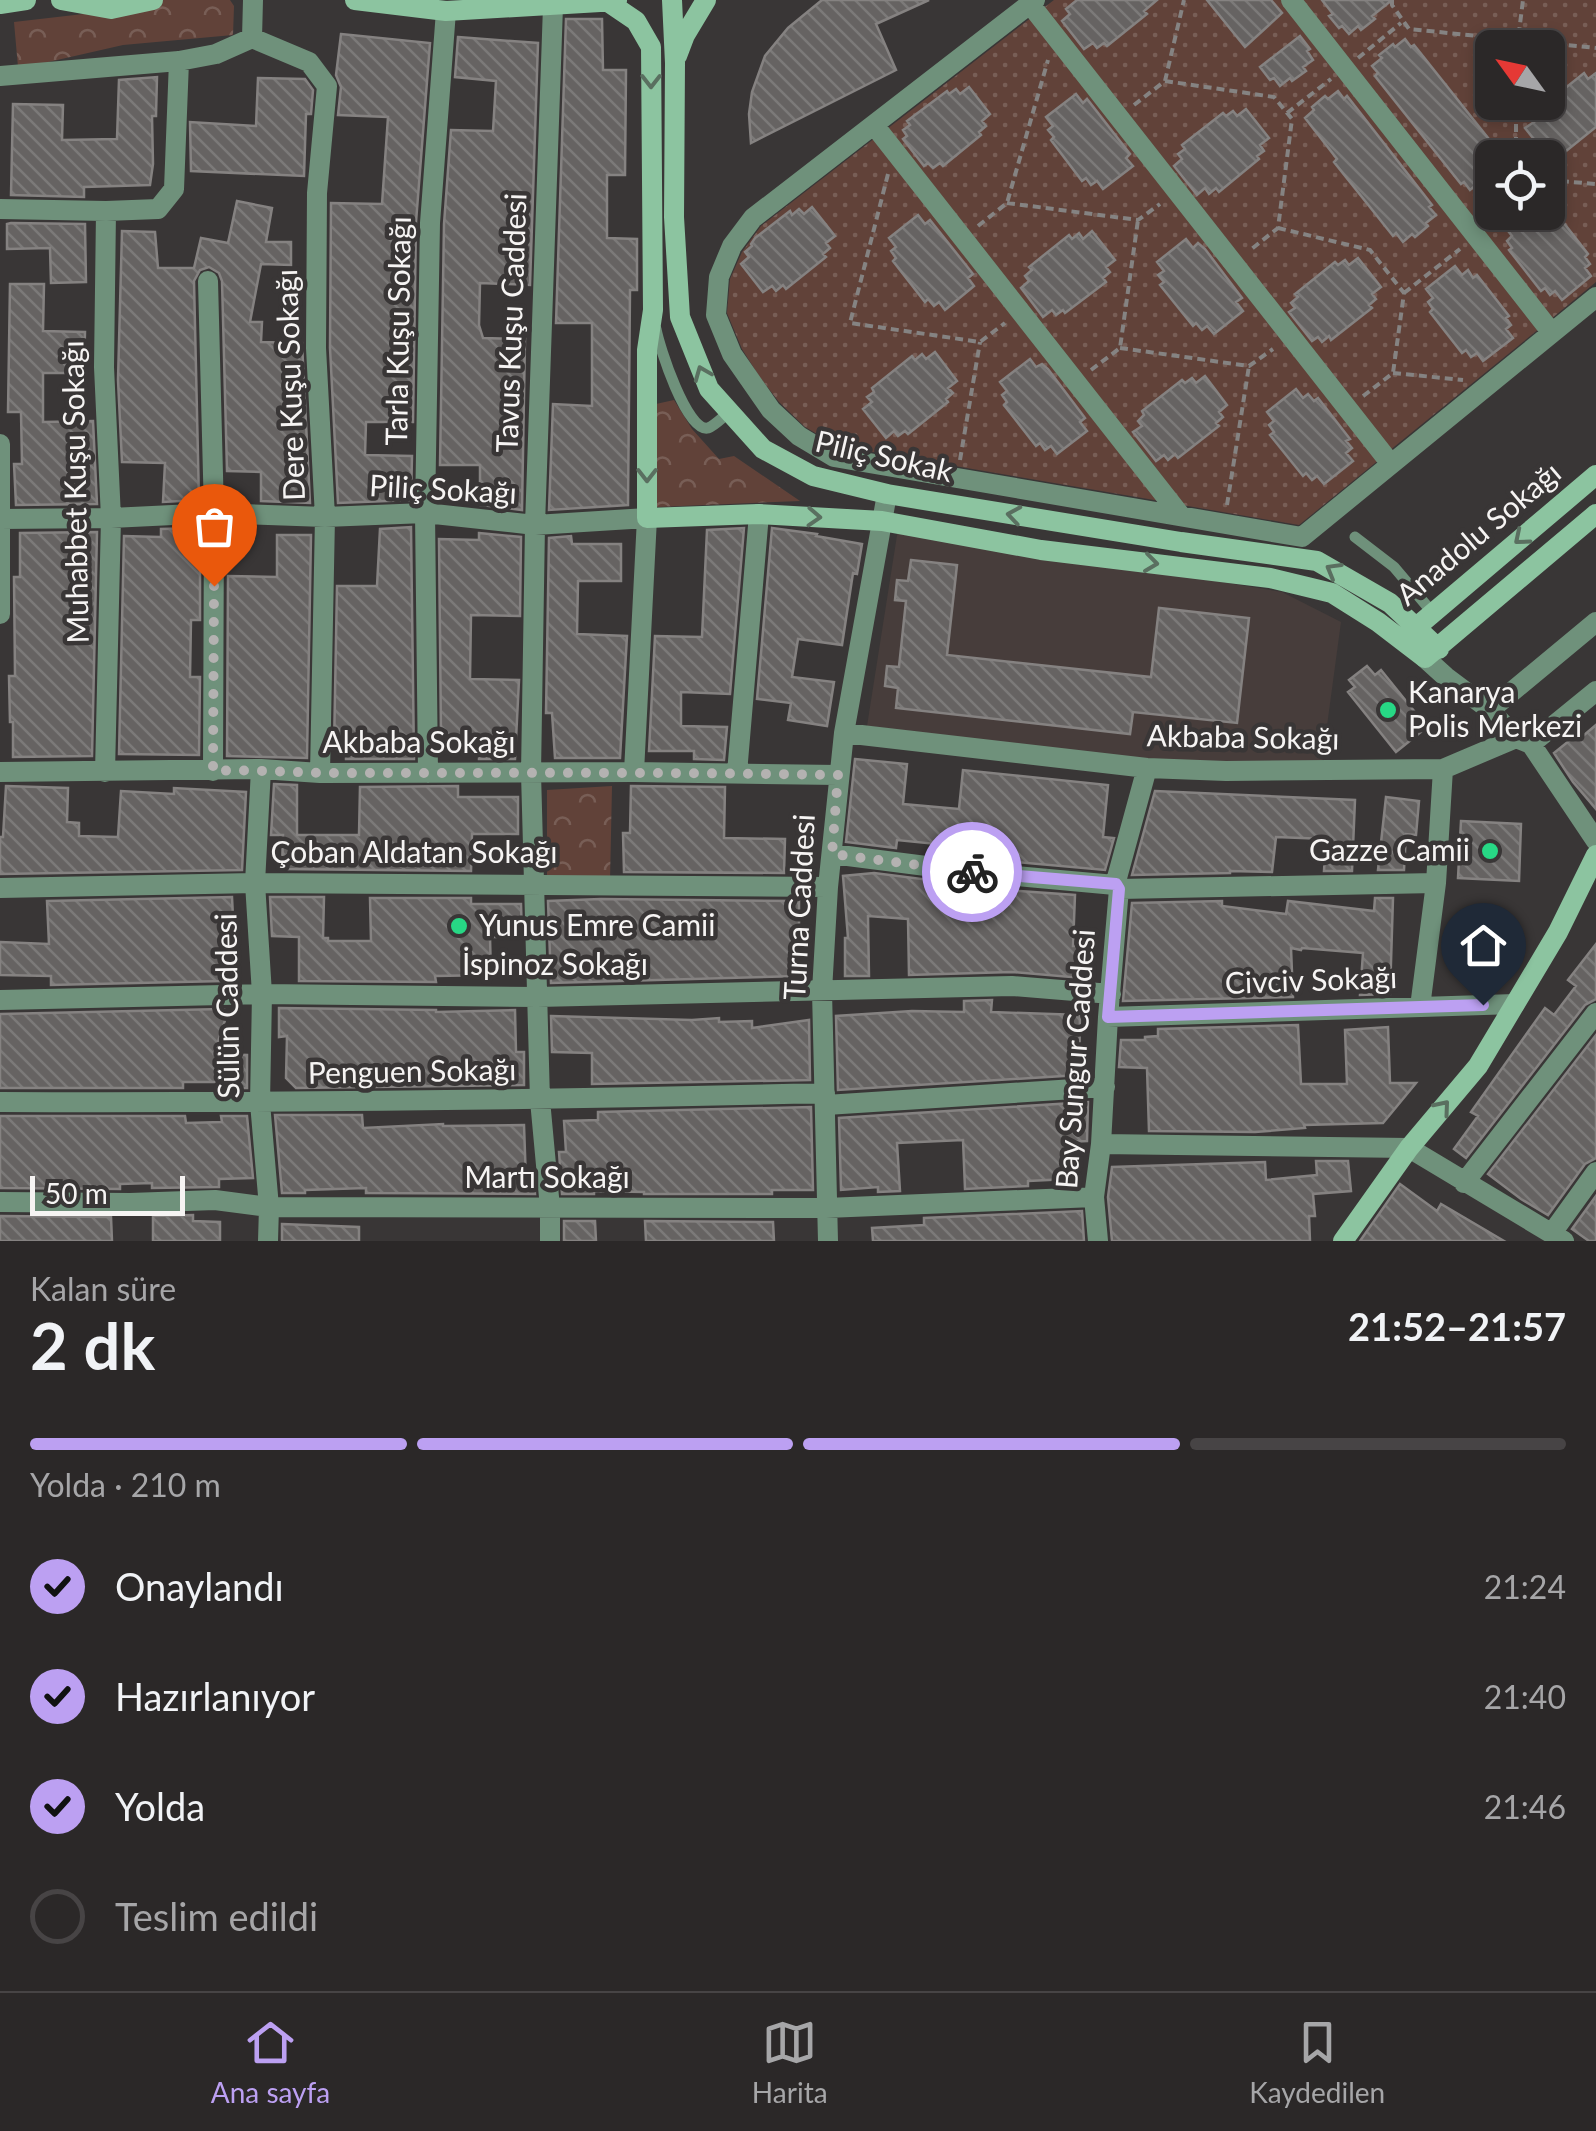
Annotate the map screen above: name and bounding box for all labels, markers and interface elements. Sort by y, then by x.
north arrow [1475,30,1565,120]
map controls [1475,30,1565,230]
one-way arrow [640,74,662,89]
button: locate [1475,140,1565,230]
street label: Tavus Kuşu Caddesi [487,193,533,453]
street label: Tarla Kuşu Sokağı [377,216,417,446]
street label: Dere Kuşu Sokağı [267,269,311,501]
street label: Muhabbet Kuşu Sokağı [53,340,95,644]
one-way arrow [694,365,714,383]
street label: Piliç Sokak [812,422,957,489]
street label: Anadolu Sokağı [1388,453,1567,612]
street label: Piliç Sokağı [368,466,518,510]
one-way arrow [636,468,658,484]
pin [172,484,257,587]
icon: bag [187,499,242,554]
one-way arrow [1006,505,1022,526]
one-way arrow [807,506,823,527]
one-way arrow [1515,526,1533,544]
one-way arrow [1143,552,1160,573]
one-way arrow [1326,563,1344,583]
place label: Kanarya Polis Merkezi [1408,673,1582,743]
marker: Kanarya Polis Merkezi [1377,699,1399,721]
street label: Akbaba Sokağı [1146,716,1340,756]
street label: Akbaba Sokağı [323,723,515,759]
street label: Turna Caddesi [775,813,821,1001]
courier [922,822,1022,922]
place label: Gazze Camii [1309,831,1470,867]
street label: Çoban Aldatan Sokağı [271,833,557,869]
marker: Gazze Camii [1479,840,1501,862]
icon: bike [945,845,1000,900]
pin [1441,903,1526,1006]
place label: Yunus Emre Camii [479,906,716,942]
street label: Sülün Caddesi [206,913,246,1099]
marker: Yunus Emre Camii [448,915,470,937]
icon: home [1456,918,1511,973]
street label: Bay Sungur Caddesi [1047,928,1101,1190]
street label: İspinoz Sokağı [462,945,648,981]
street label: Civciv Sokağı [1224,958,1398,1000]
street label: Penguen Sokağı [307,1050,517,1090]
one-way arrow [1431,1100,1449,1118]
street label: Martı Sokağı [464,1158,630,1194]
scale bar [30,1171,185,1216]
text: 50 m [45,1176,108,1210]
text: Kalan süre [30,1269,176,1308]
text: 21:52–21:57 [1348,1303,1566,1349]
text: 2 dk [30,1306,155,1384]
text: Yolda · 210 m [30,1465,221,1504]
icon: check [30,1559,85,1614]
text: Onaylandı [115,1563,284,1609]
text: 21:24 [1484,1567,1566,1606]
icon: check [30,1669,85,1724]
text: Hazırlanıyor [115,1673,315,1719]
text: 21:40 [1484,1677,1566,1716]
icon: check [30,1779,85,1834]
text: Yolda [115,1783,205,1829]
text: 21:46 [1484,1787,1566,1826]
text: Teslim edildi [115,1893,318,1939]
tab: Ana sayfa [211,2015,330,2109]
tab: Harita [752,2015,828,2109]
tab: Kaydedilen [1249,2015,1385,2109]

